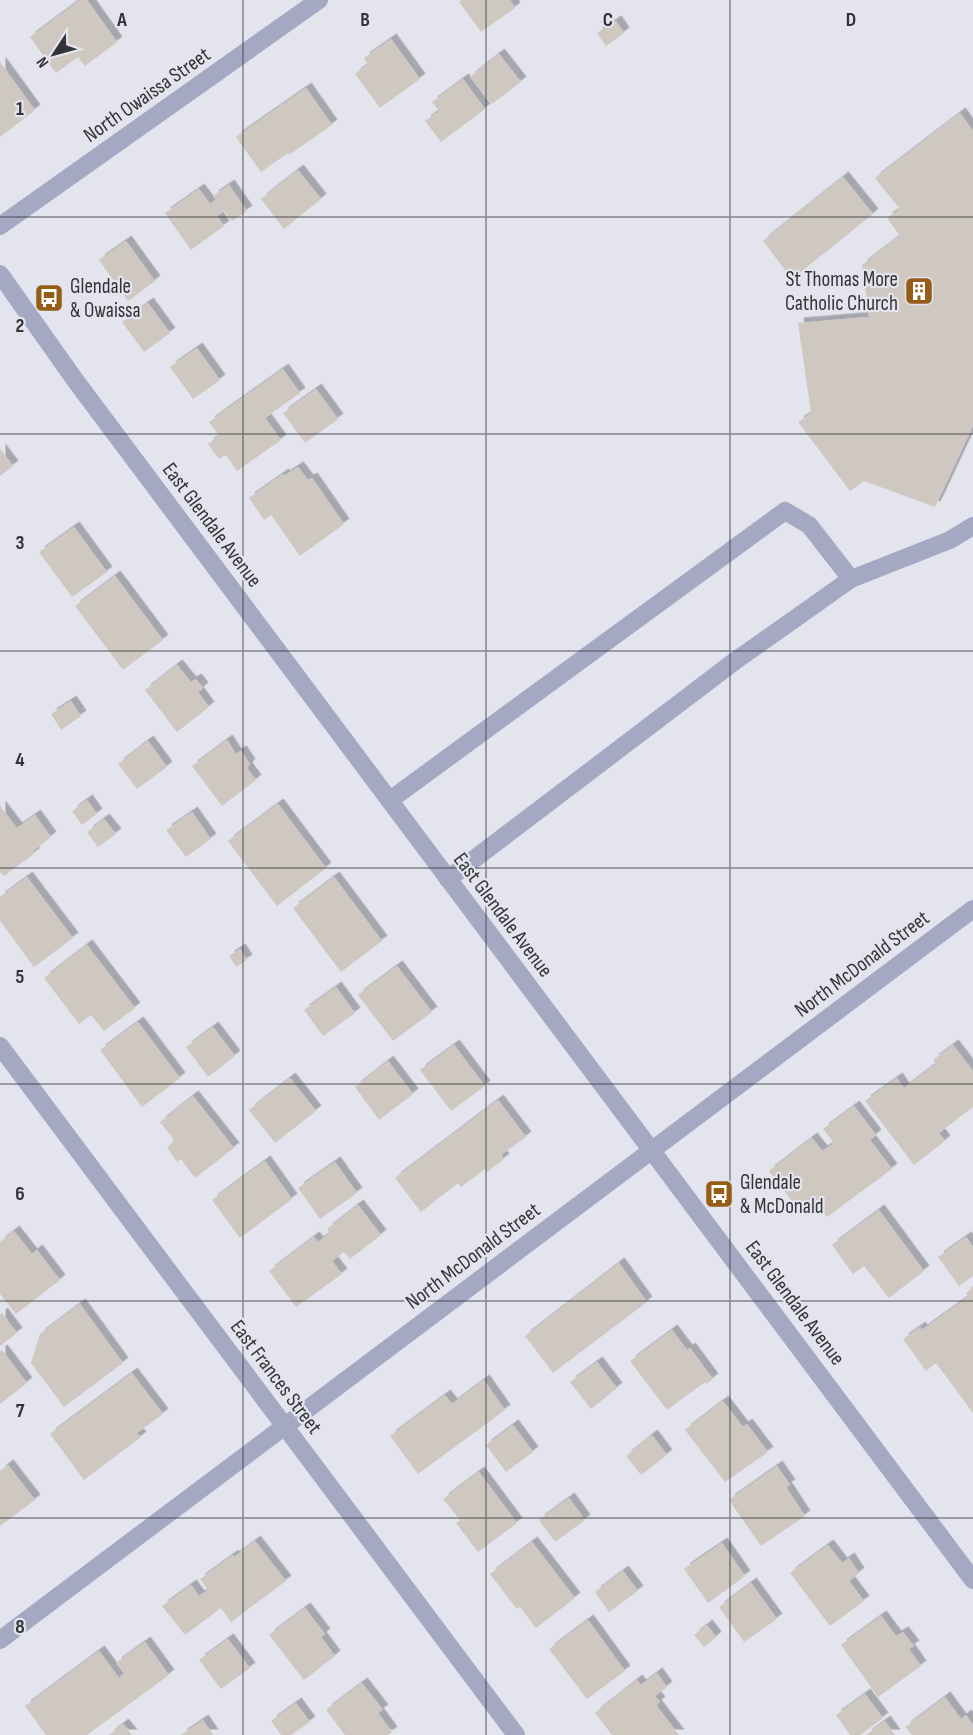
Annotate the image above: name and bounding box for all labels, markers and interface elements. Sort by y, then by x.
text: A [116,8,127,32]
text: B [360,8,370,32]
text: C [603,8,613,32]
text: D [846,8,856,32]
north arrow [24,24,84,84]
street label: North Owaissa Street [79,42,215,148]
text: N [33,53,53,71]
text: 1 [16,97,24,121]
place label: St Thomas More Catholic Church [785,267,898,316]
place label: Glendale & Owaissa [70,274,141,323]
building icon: St Thomas More Catholic Church [903,275,935,307]
bus stop icon: Glendale & Owaissa [33,282,65,314]
text: 2 [16,314,24,338]
street label: East Glendale Avenue [157,458,267,592]
text: 3 [16,531,25,555]
text: 4 [15,748,25,772]
street label: East Glendale Avenue [448,848,558,982]
street label: North McDonald Street [790,905,934,1023]
text: 5 [16,965,25,989]
place label: Glendale & McDonald [740,1170,824,1219]
bus stop icon: Glendale & McDonald [703,1178,735,1210]
text: 6 [15,1182,25,1206]
street label: North McDonald Street [401,1197,545,1315]
street label: East Glendale Avenue [740,1236,850,1370]
street label: East Frances Street [225,1315,327,1439]
text: 7 [16,1399,25,1423]
text: 8 [15,1615,25,1639]

